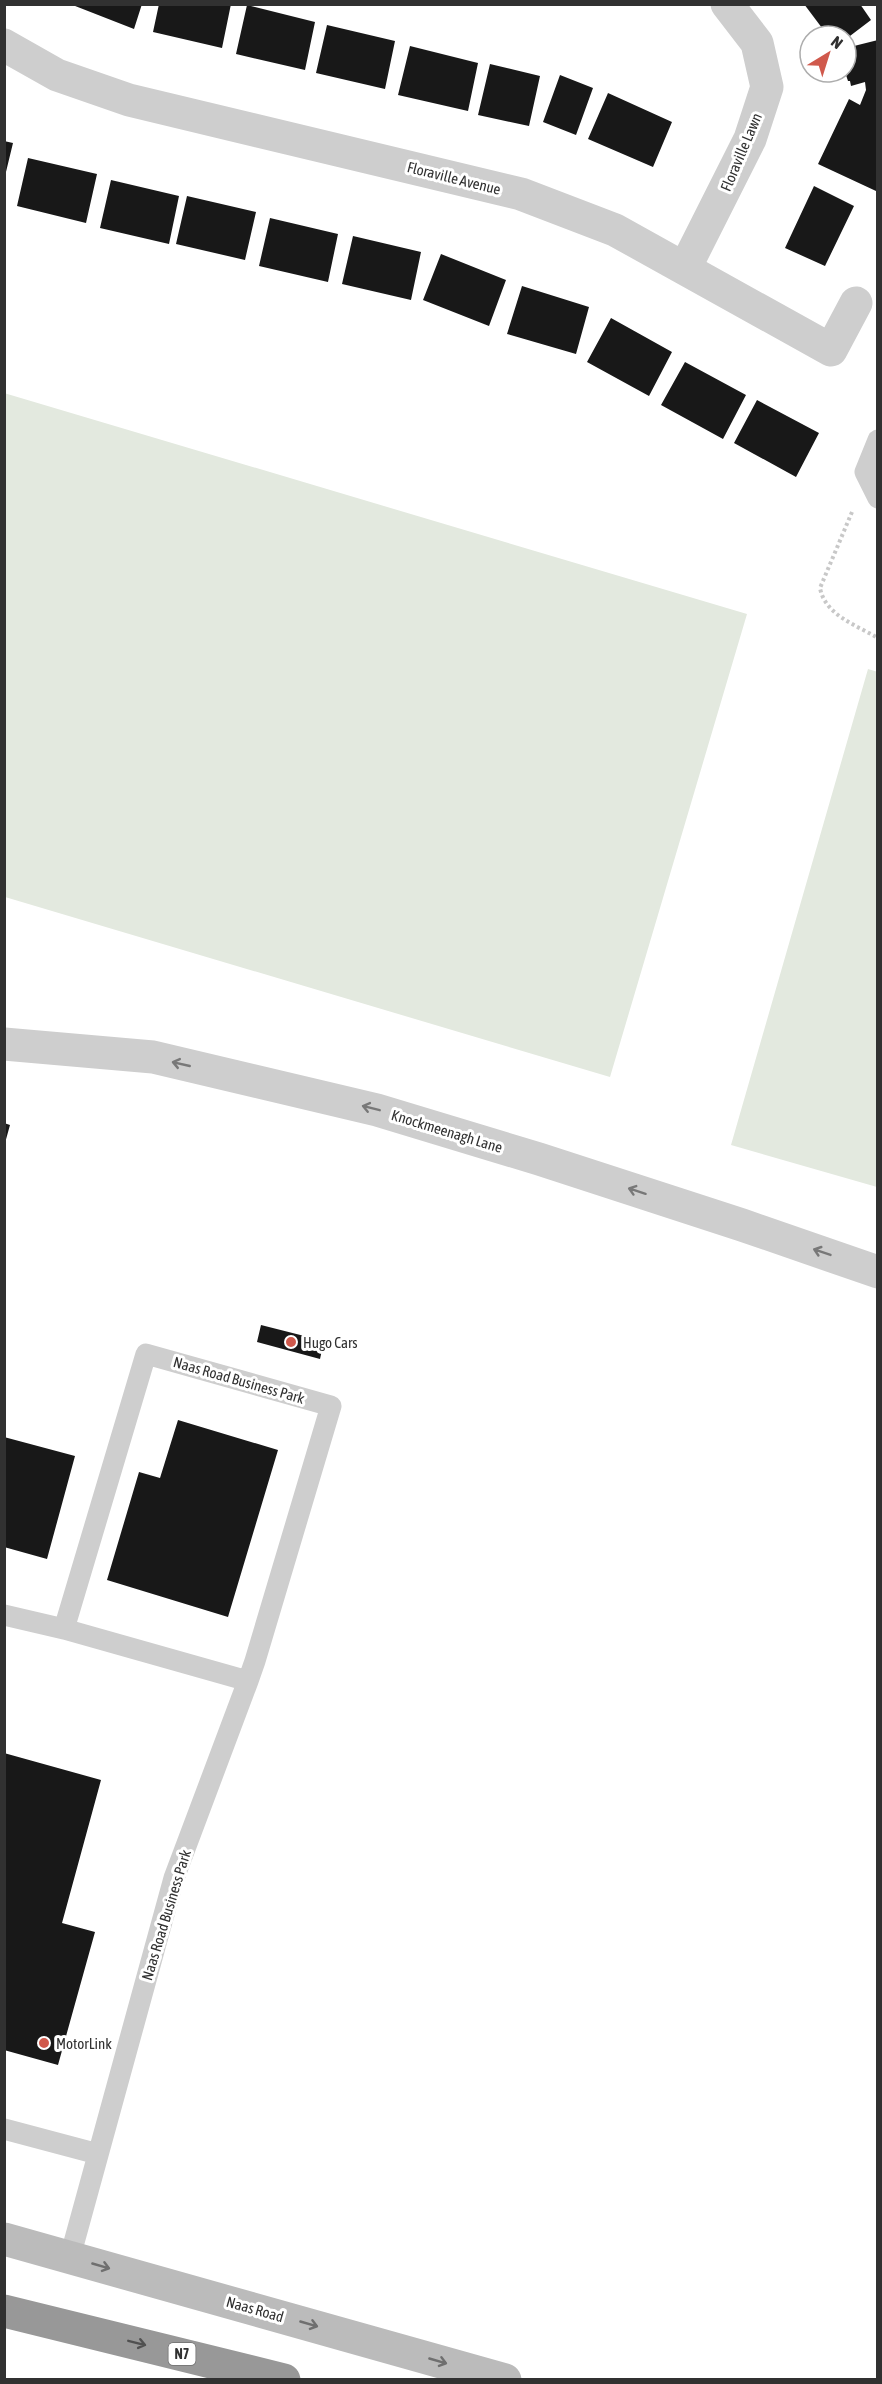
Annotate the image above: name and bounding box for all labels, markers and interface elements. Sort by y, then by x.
north arrow [798,24,858,84]
text: N [828,32,847,52]
street label: Floraville Lawn [717,110,765,194]
street label: Floraville Avenue [405,158,503,198]
one-way arrow [172,1057,191,1069]
one-way arrow [362,1102,381,1114]
street label: Knockmeenagh Lane [389,1106,505,1156]
one-way arrow [628,1184,647,1195]
one-way arrow [813,1246,832,1257]
place label: Hugo Cars [303,1334,358,1351]
marker: Hugo Cars [284,1335,298,1349]
street label: Naas Road Business Park [171,1353,307,1407]
street label: Naas Road Business Park [138,1847,194,1982]
place label: MotorLink [56,2035,112,2052]
marker: MotorLink [37,2036,51,2050]
one-way arrow [91,2261,110,2272]
street label: Naas Road [224,2293,286,2325]
one-way arrow [299,2319,318,2330]
one-way arrow [127,2337,146,2349]
road number: N7 [168,2343,195,2365]
one-way arrow [428,2356,447,2367]

